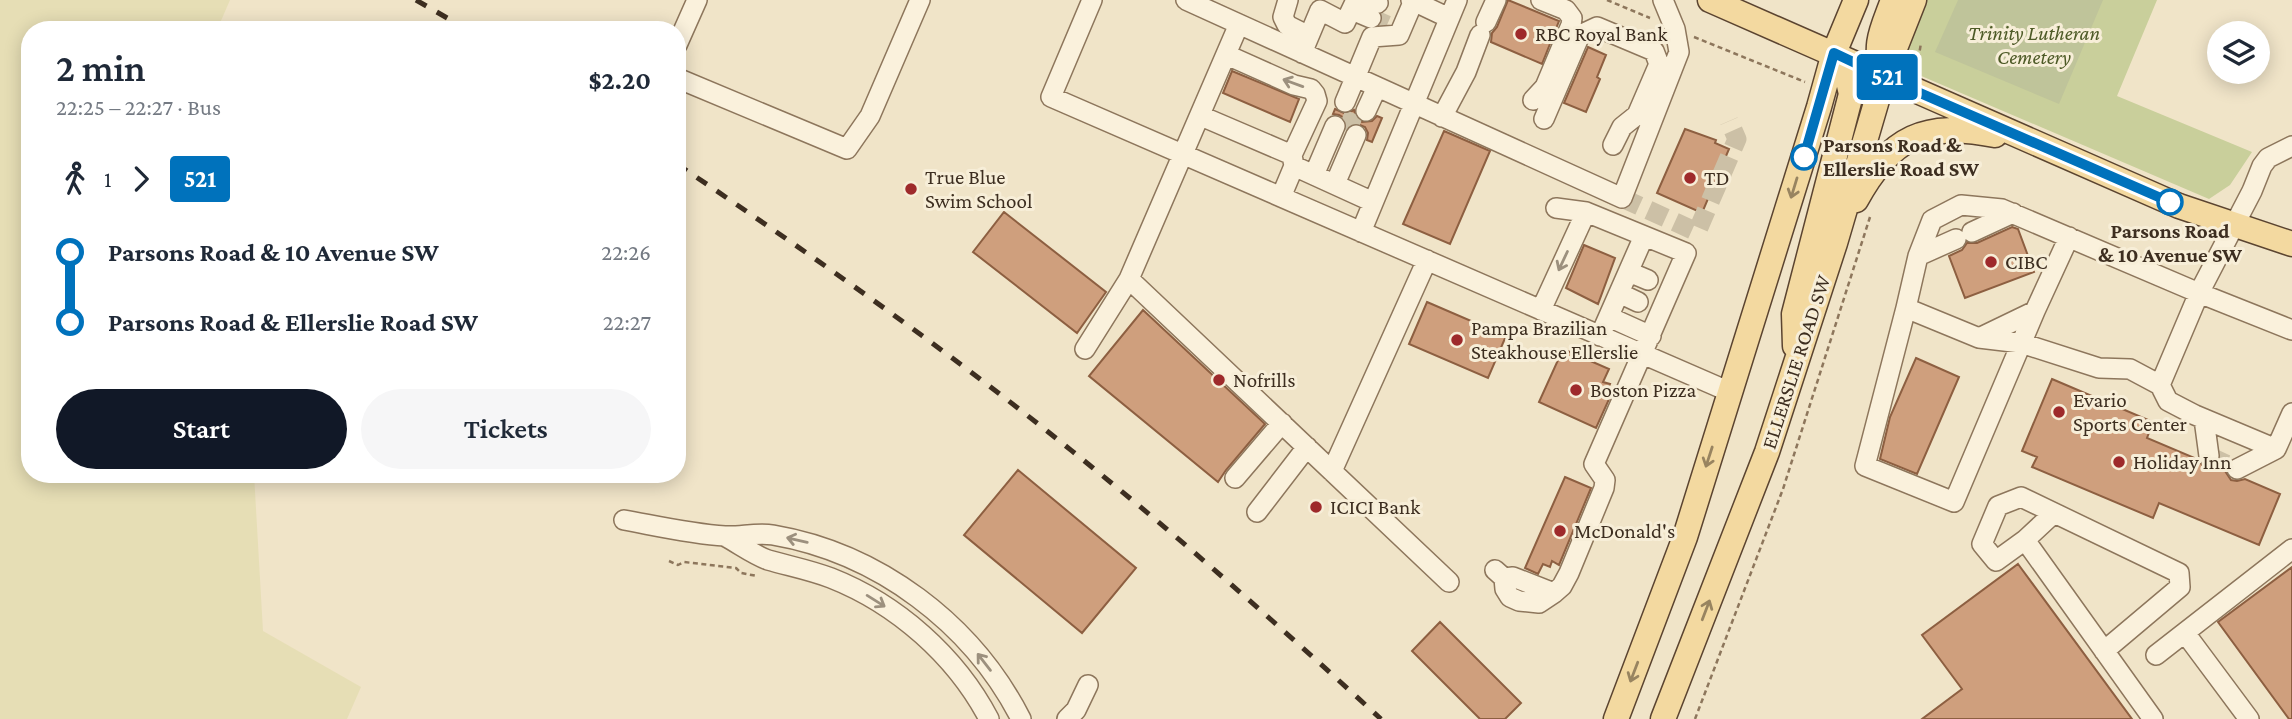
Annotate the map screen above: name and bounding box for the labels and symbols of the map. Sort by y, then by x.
park label: Trinity Lutheran Cemetery [1968,21,2100,69]
place label: RBC Royal Bank [1535,22,1667,46]
marker: RBC Royal Bank [1513,26,1529,42]
line badge: 521 [1847,54,1927,100]
one-way arrow [1282,76,1304,88]
place label: Parsons Road & Ellerslie Road SW [1823,133,1980,181]
marker: Parsons Road & Ellerslie Road SW [1791,144,1817,170]
place label: True Blue Swim School [925,165,1032,213]
place label: TD [1704,166,1729,190]
marker: TD [1682,170,1698,186]
one-way arrow [1786,177,1799,199]
marker: True Blue Swim School [903,181,919,197]
marker: Parsons Road & 10 Avenue SW [2157,189,2183,215]
place label: Parsons Road & 10 Avenue SW [2098,219,2243,267]
one-way arrow [1556,250,1569,271]
place label: CIBC [2005,250,2048,274]
marker: CIBC [1983,254,1999,270]
street label: ELLERSLIE ROAD SW [1757,271,1836,452]
place label: Pampa Brazilian Steakhouse Ellerslie [1471,316,1638,364]
marker: Pampa Brazilian Steakhouse Ellerslie [1449,332,1465,348]
place label: Nofrills [1233,368,1296,392]
marker: Nofrills [1211,372,1227,388]
place label: Boston Pizza [1590,378,1696,402]
marker: Boston Pizza [1568,382,1584,398]
place label: Evario Sports Center [2073,388,2187,436]
marker: Evario Sports Center [2051,404,2067,420]
one-way arrow [1702,446,1714,468]
place label: Holiday Inn [2133,450,2231,474]
marker: Holiday Inn [2111,454,2127,470]
place label: ICICI Bank [1330,495,1420,519]
marker: ICICI Bank [1308,499,1324,515]
place label: McDonald's [1574,519,1675,543]
marker: McDonald's [1552,523,1568,539]
one-way arrow [786,533,809,547]
one-way arrow [866,595,886,609]
one-way arrow [1700,599,1713,621]
one-way arrow [977,653,992,671]
one-way arrow [1627,661,1640,683]

